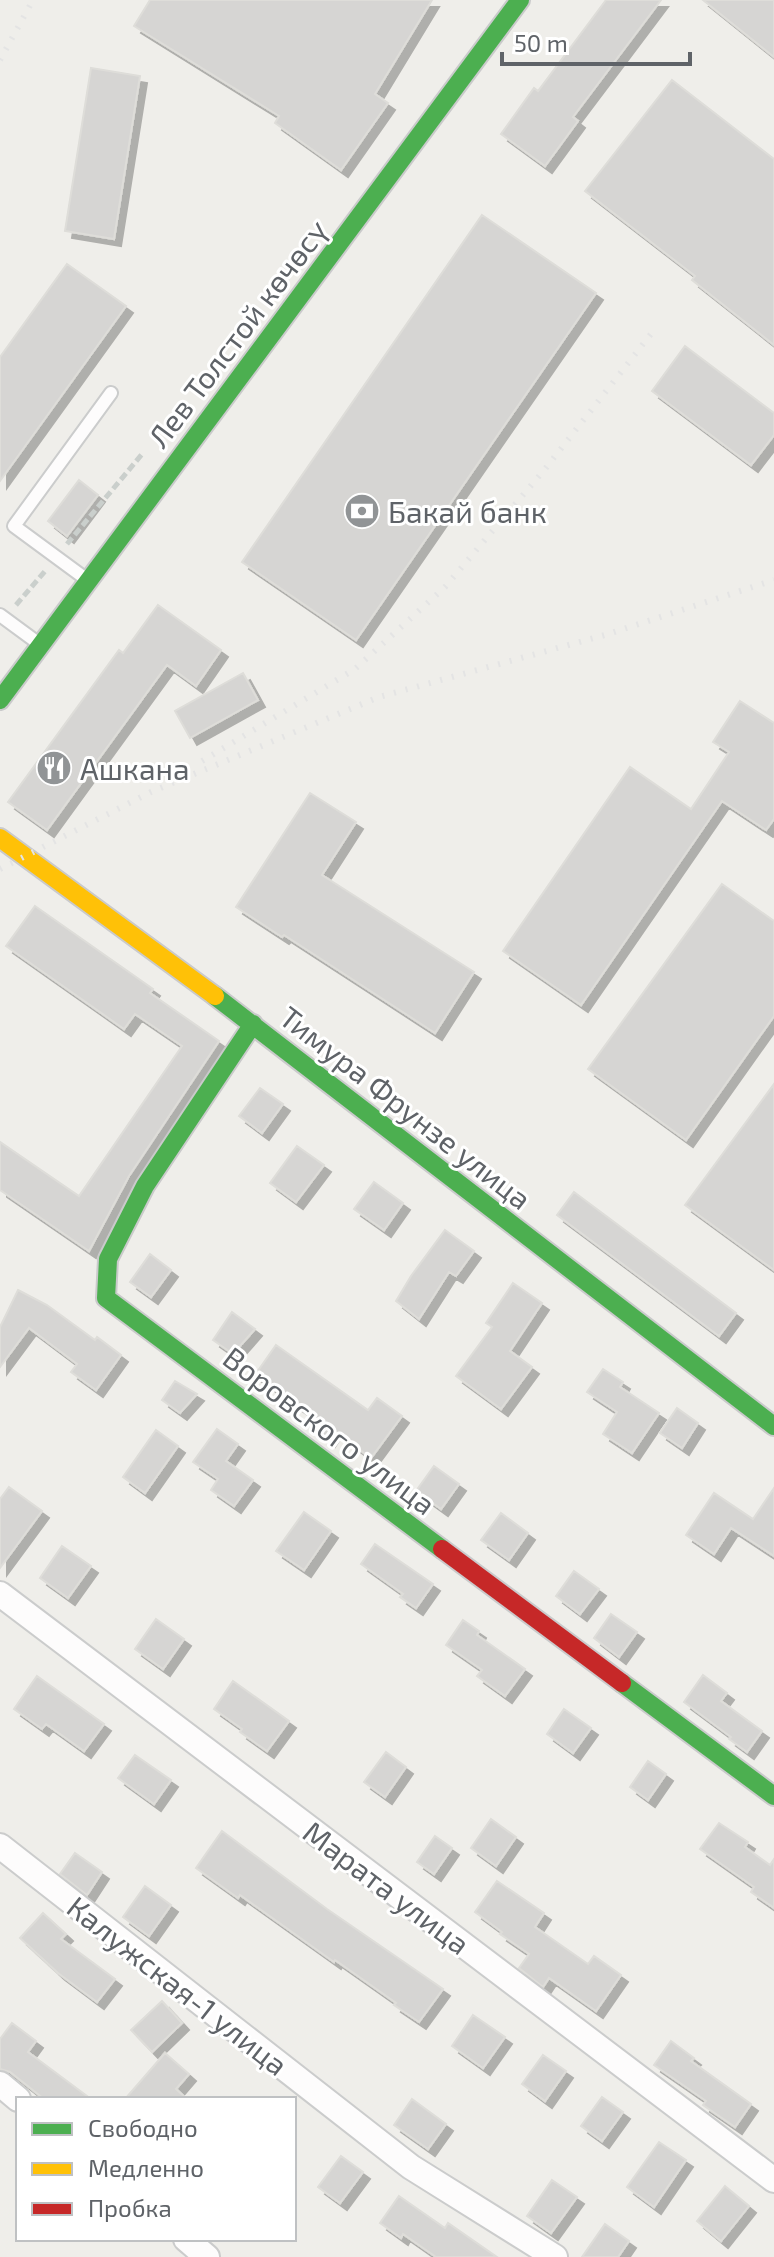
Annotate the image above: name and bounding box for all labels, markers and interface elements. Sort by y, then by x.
scale bar [502,16,690,66]
text: 50 m [514,28,568,57]
street label: Лев Толстой көчөсү [140,212,334,454]
bank icon: Бакай банк [343,492,381,530]
place label: Бакай банк [388,493,547,529]
restaurant icon: Ашкана [35,749,73,787]
place label: Ашкана [80,750,190,786]
street label: Тимура Фрунзе улица [273,998,539,1217]
street label: Воровского улица [216,1339,443,1522]
street label: Марата улица [296,1813,477,1962]
street label: Калужская-1 улица [60,1888,295,2083]
legend [16,2097,296,2241]
text: Свободно [88,2113,198,2142]
text: Медленно [88,2153,204,2182]
text: Пробка [88,2193,172,2222]

